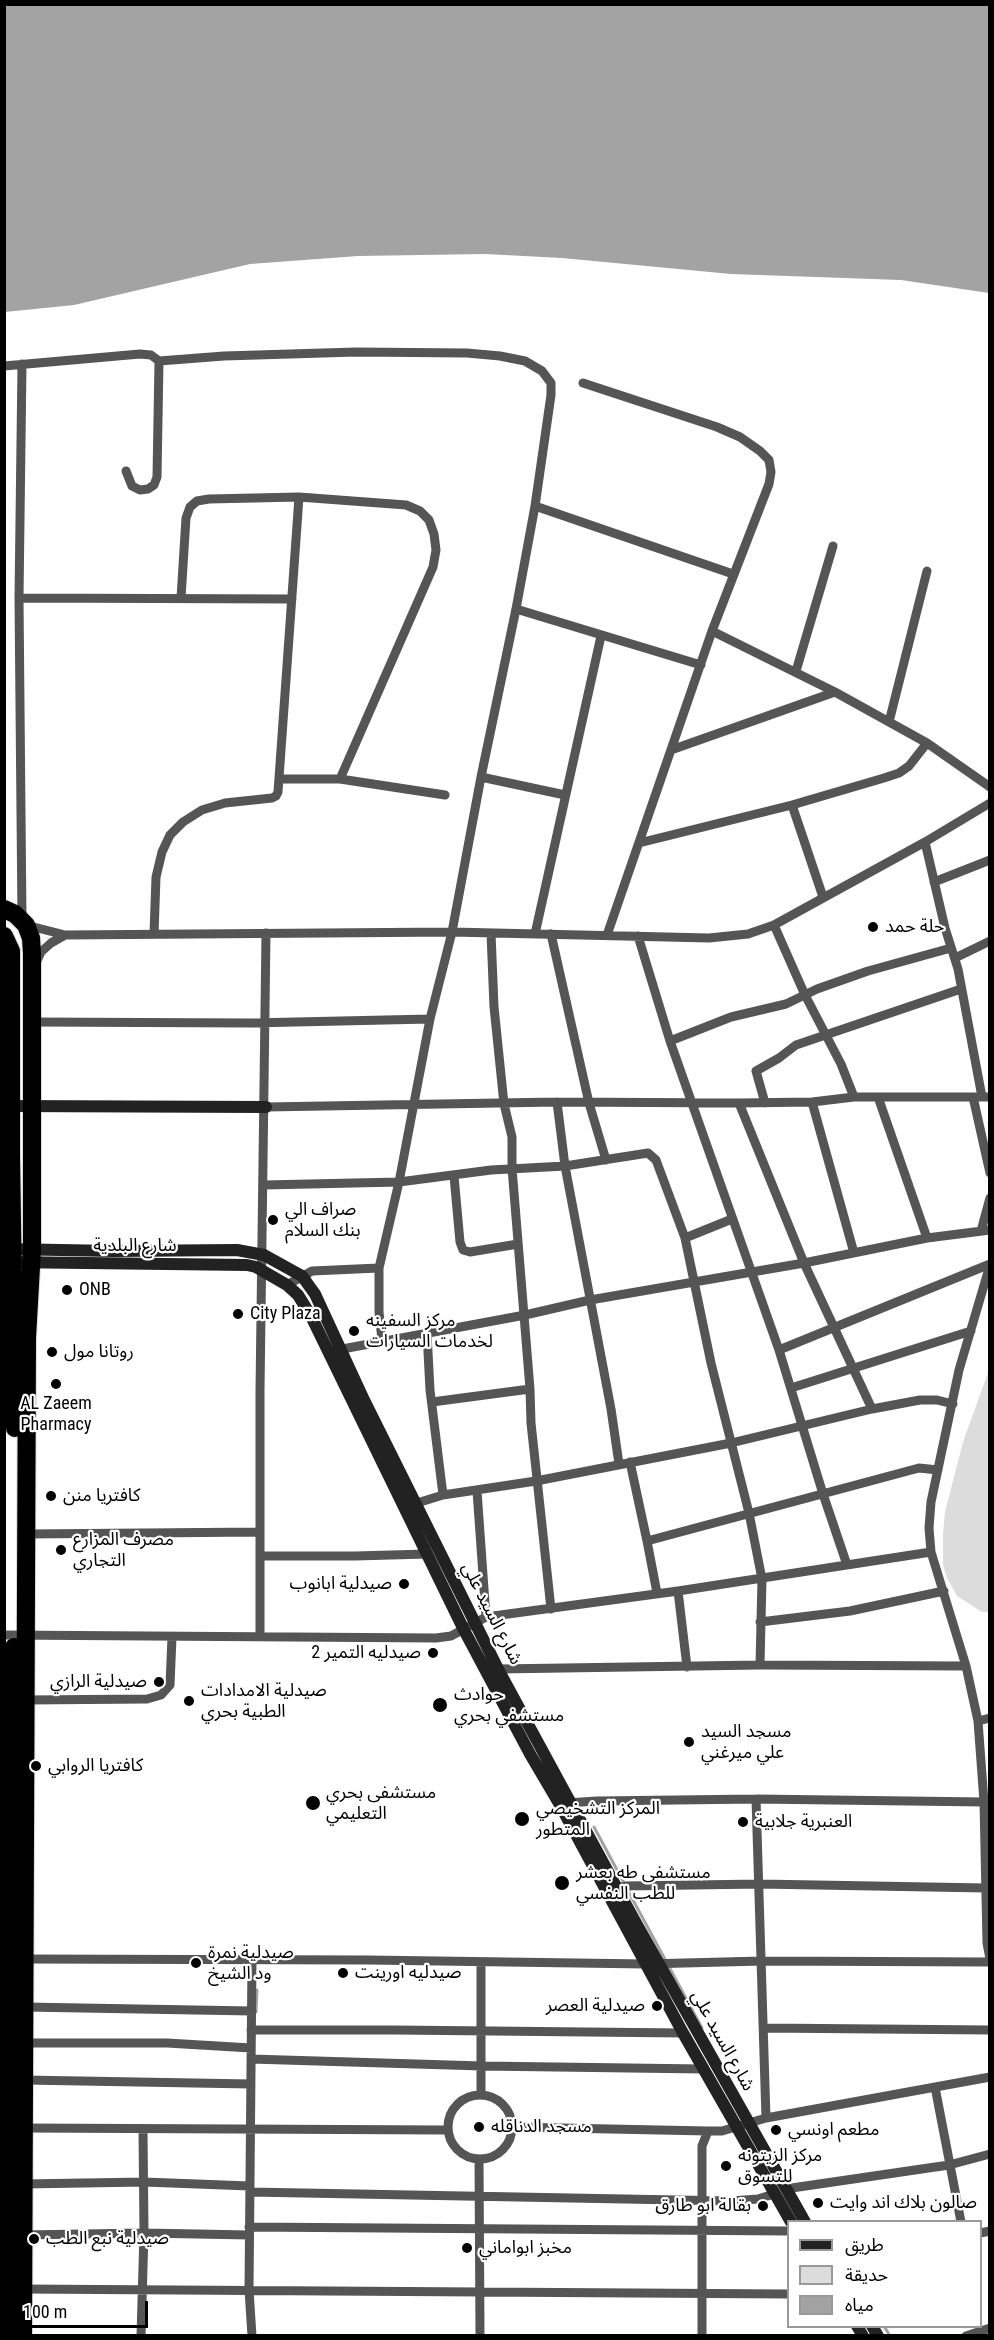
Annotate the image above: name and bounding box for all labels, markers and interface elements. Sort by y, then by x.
place label: حلة حمد [885,916,944,938]
marker: حلة حمد [866,920,880,934]
place label: صراف الي بنك السلام [285,1199,361,1242]
marker: صراف الي بنك السلام [266,1213,280,1227]
street label: شارع البلدية [93,1235,177,1257]
place label: ONB [79,1279,111,1301]
marker: ONB [60,1283,74,1297]
place label: City Plaza [250,1303,321,1325]
marker: City Plaza [231,1307,245,1321]
place label: مركز السفينه لخدمات السيارات [366,1310,493,1352]
marker: مركز السفينه لخدمات السيارات [347,1324,361,1338]
place label: روتانا مول [64,1341,134,1363]
marker: روتانا مول [45,1345,59,1359]
marker: AL Zaeem Pharmacy [49,1377,63,1391]
place label: AL Zaeem Pharmacy [20,1393,92,1436]
place label: كافتريا منن [63,1485,141,1507]
marker: كافتريا منن [44,1489,58,1503]
place label: مصرف المزارع التجاري [73,1529,174,1572]
marker: مصرف المزارع التجاري [54,1543,68,1557]
street label: شارع السيد علي [456,1559,526,1669]
place label: صيدلية ابانوب [290,1573,392,1595]
marker: صيدلية ابانوب [397,1577,411,1591]
place label: صيدليه التمير 2 [311,1642,421,1664]
marker: صيدليه التمير 2 [426,1646,440,1660]
place label: صيدلية الرازي [50,1671,147,1693]
marker: صيدلية الرازي [152,1675,166,1689]
place label: صيدلية الامدادات الطبية بحري [201,1680,327,1722]
place label: حوادث مستشفي بحري [454,1684,564,1726]
marker: صيدلية الامدادات الطبية بحري [182,1694,196,1708]
marker: حوادث مستشفي بحري [431,1696,449,1714]
place label: مسجد السيد علي ميرغني [701,1721,791,1764]
marker: مسجد السيد علي ميرغني [682,1735,696,1749]
place label: كافتريا الروابي [48,1755,143,1777]
marker: كافتريا الروابي [29,1759,43,1773]
place label: مستشفى بحري التعليمي [326,1782,436,1824]
marker: مستشفى بحري التعليمي [304,1794,322,1812]
place label: المركز التشخيصي المتطور [536,1798,660,1840]
marker: المركز التشخيصي المتطور [513,1810,531,1828]
place label: العنبرية جلابية [755,1811,852,1833]
marker: العنبرية جلابية [736,1815,750,1829]
place label: مستشفى طه بعشر للطب النفسي [576,1862,711,1904]
marker: مستشفى طه بعشر للطب النفسي [553,1874,571,1892]
place label: صيدلية نمرة ود الشيخ [208,1942,294,1984]
marker: صيدلية نمرة ود الشيخ [189,1956,203,1970]
place label: صيدليه اورينت [355,1962,461,1984]
marker: صيدليه اورينت [336,1966,350,1980]
street label: شارع السيد علي [686,1987,758,2095]
place label: صيدلية العصر [546,1995,645,2017]
marker: صيدلية العصر [650,1999,664,2013]
place label: مسجد الدناقله [491,2116,592,2138]
place label: مطعم اونسي [788,2119,880,2141]
marker: مسجد الدناقله [472,2120,486,2134]
marker: مطعم اونسي [769,2123,783,2137]
place label: مركز الزيتونه للتسوق [738,2145,822,2188]
marker: مركز الزيتونه للتسوق [719,2159,733,2173]
place label: صالون بلاك اند وايت [830,2192,977,2214]
place label: بقالة ابو طارق [655,2195,751,2217]
marker: صالون بلاك اند وايت [811,2196,825,2210]
marker: بقالة ابو طارق [756,2199,770,2213]
legend [787,2220,982,2328]
place label: صيدلية نبع الطب [46,2228,169,2250]
marker: صيدلية نبع الطب [27,2232,41,2246]
text: طريق [845,2234,884,2255]
place label: مخبز ابواماني [479,2237,572,2259]
marker: مخبز ابواماني [460,2241,474,2255]
text: حديقة [845,2264,888,2285]
scale bar [15,2289,152,2327]
text: مياه [845,2294,874,2315]
text: 100 m [23,2301,67,2322]

